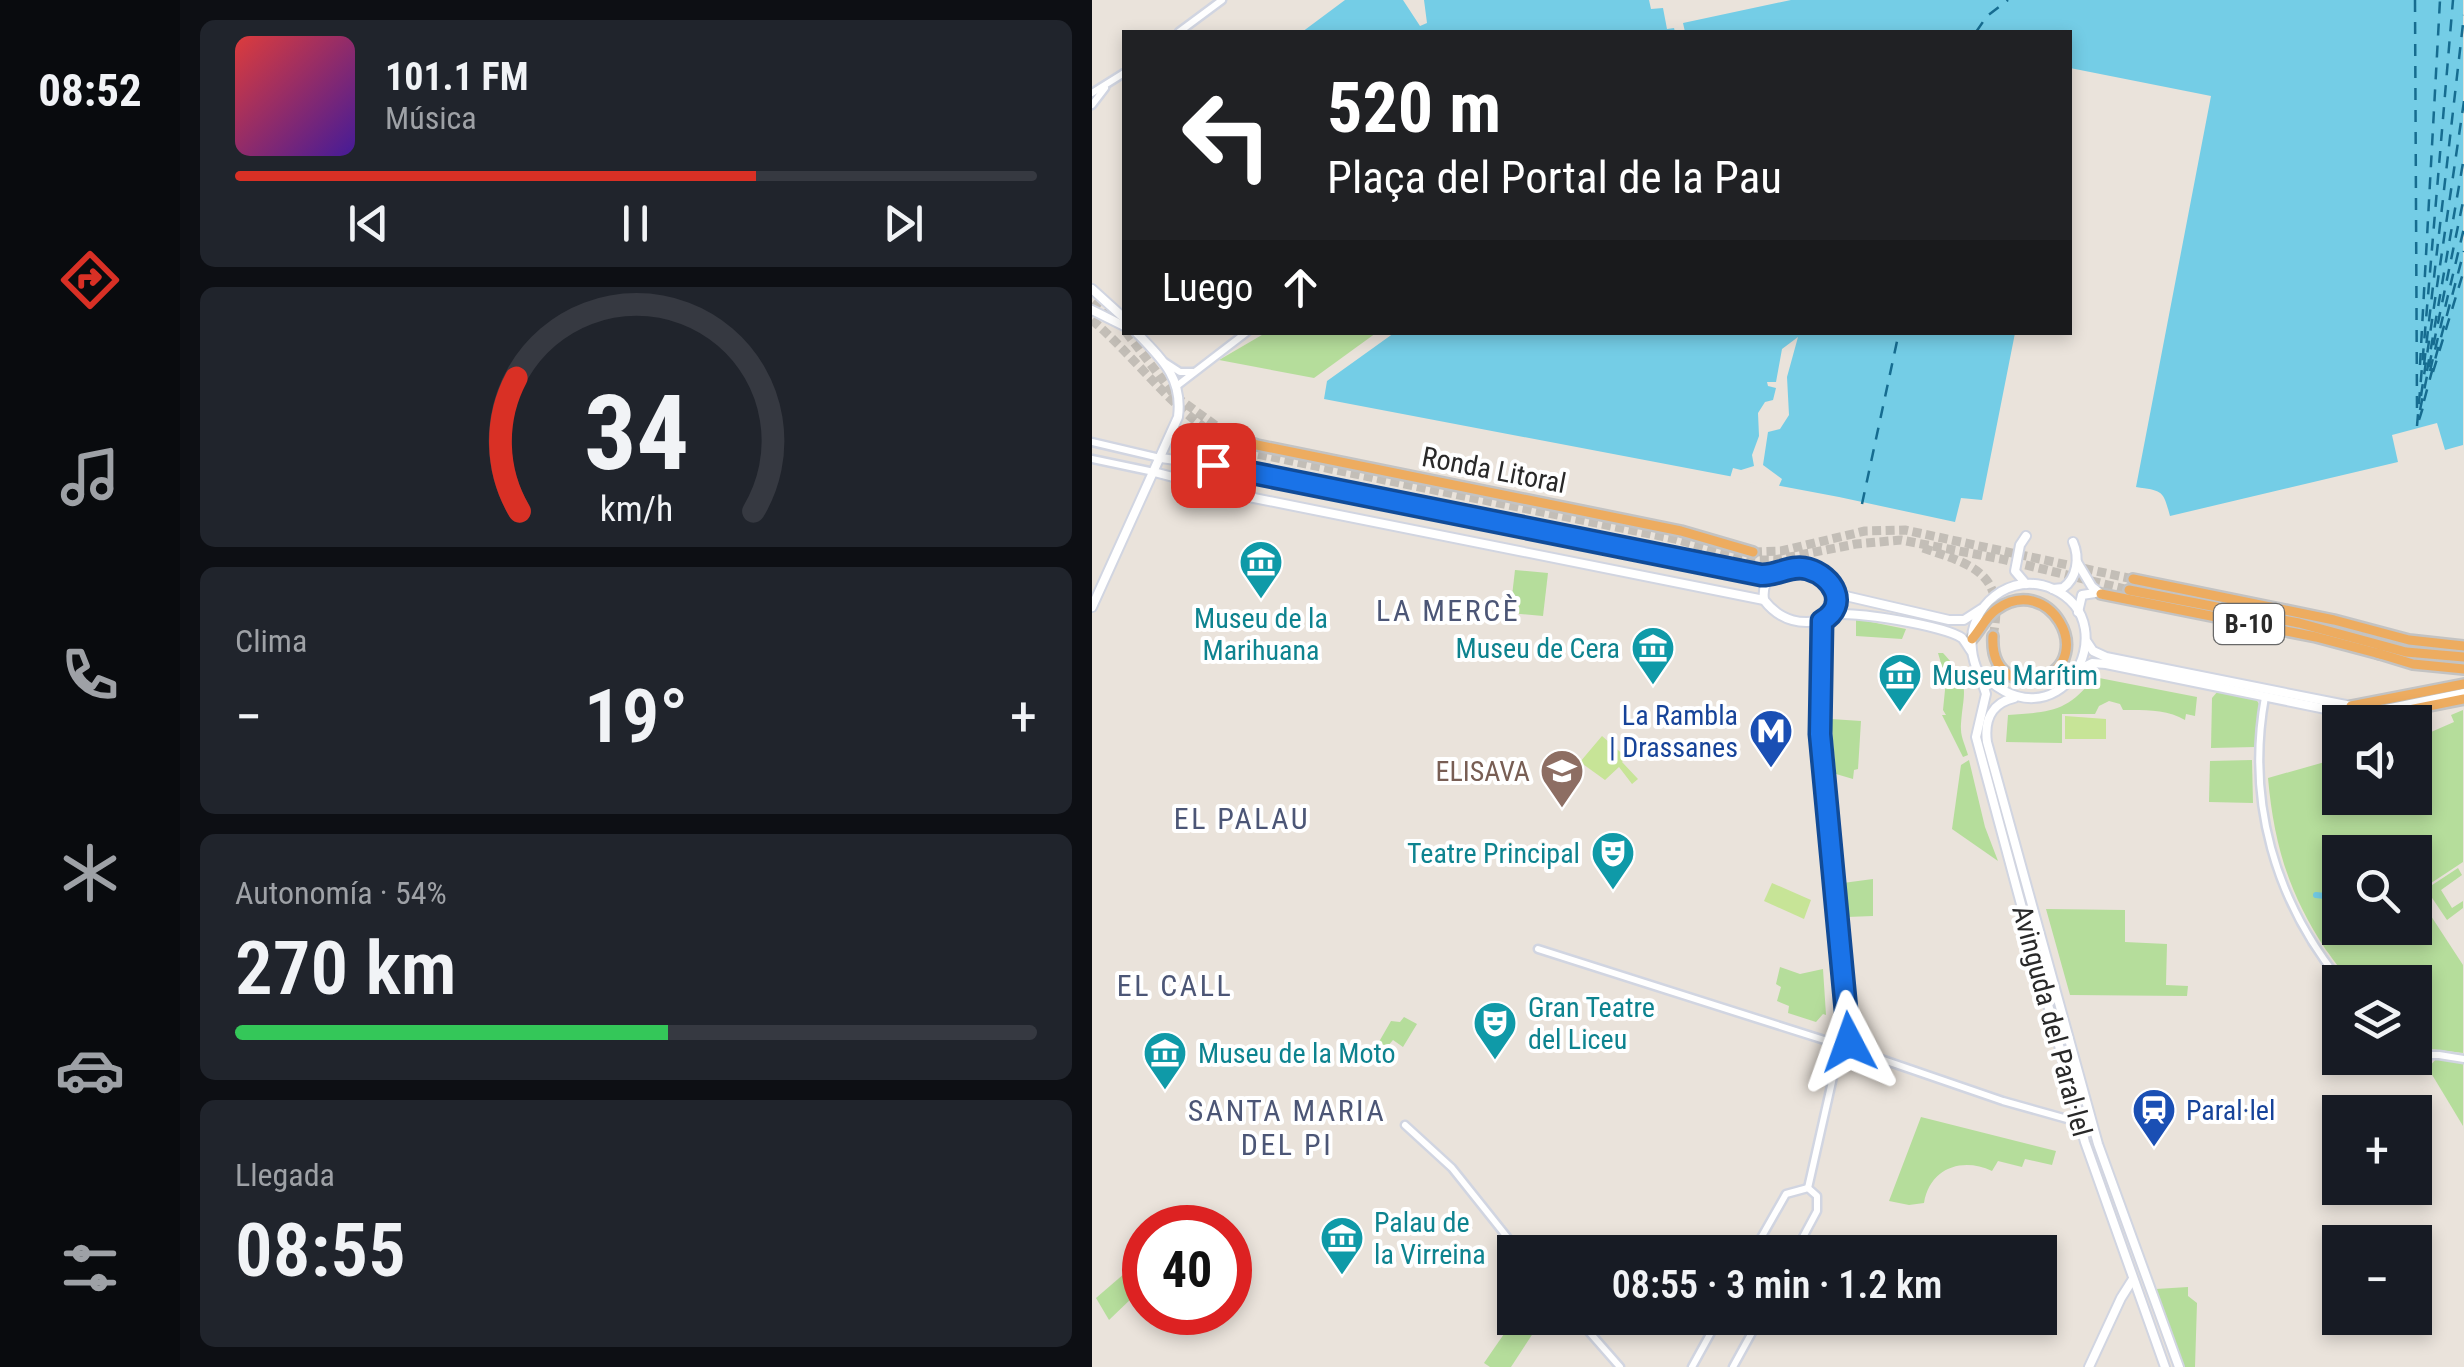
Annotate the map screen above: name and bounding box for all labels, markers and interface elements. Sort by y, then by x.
text: 101.1 FM [385,55,529,99]
text: 08:52 [38,64,142,117]
text: 520 m [1327,67,1501,149]
icon: left [1162,70,1292,200]
text: Música [385,99,477,137]
text: Plaça del Portal de la Pau [1327,151,1782,204]
icon: previous [341,196,396,251]
icon: pause [608,196,663,251]
icon: next [876,196,931,251]
icon: directions [55,245,125,315]
icon: ahead [1273,260,1328,315]
text: Luego [1162,266,1253,310]
text: 34 [583,373,689,494]
pin [1171,423,1256,508]
icon: arrive [1186,438,1241,493]
street label: Ronda Litoral [1419,440,1569,500]
icon: music [55,442,125,512]
text: km/h [599,488,673,530]
museum icon: Museu de la Marihuana [1238,539,1284,600]
district label: LA MERCÈ [1376,593,1520,628]
place label: Museu de la Marihuana [1194,602,1328,667]
road number: B-10 [2214,604,2284,644]
text: Clima [235,622,307,660]
museum icon: Museu de Cera [1630,625,1676,686]
place label: Museu de Cera [1456,632,1620,665]
icon: phone [55,640,125,710]
museum icon: Museu Marítim [1877,652,1923,713]
place label: Museu Marítim [1932,659,2098,692]
text: 19° [584,672,688,760]
text: − [235,685,263,749]
text: + [1010,685,1037,749]
place label: La Rambla | Drassanes [1609,699,1738,764]
map controls [2322,705,2432,1335]
button: sound [2322,705,2432,815]
metro station icon: La Rambla | Drassanes [1748,708,1794,769]
school or university icon: ELISAVA [1539,748,1585,809]
place label: ELISAVA [1435,755,1530,788]
district label: EL PALAU [1174,801,1310,836]
theatre icon: Teatre Principal [1590,830,1636,891]
button: search [2322,835,2432,945]
place label: Teatre Principal [1407,837,1580,870]
icon: climate [55,838,125,908]
text: Autonomía · 54% [235,874,447,912]
street label: Avinguda del Paral·lel [2005,902,2099,1140]
text: 270 km [235,924,457,1012]
button: layers [2322,965,2432,1075]
district label: EL CALL [1117,968,1233,1003]
position arrow [1797,990,1901,1094]
place label: Gran Teatre del Liceu [1528,991,1655,1056]
theatre icon: Gran Teatre del Liceu [1472,1000,1518,1061]
museum icon: Museu de la Moto [1142,1030,1188,1091]
icon: car [55,1035,125,1105]
place label: Museu de la Moto [1198,1037,1396,1070]
station icon: Paral·lel [2131,1087,2177,1148]
district label: SANTA MARIA DEL PI [1188,1093,1386,1162]
place label: Paral·lel [2186,1094,2275,1127]
button: + [2322,1095,2432,1205]
text: Llegada [235,1156,335,1194]
speed limit sign: 40 [1122,1205,1252,1335]
text: 08:55 [235,1206,406,1294]
place label: Palau de la Virreina [1374,1206,1486,1271]
museum icon: Palau de la Virreina [1319,1215,1365,1276]
button: − [2322,1225,2432,1335]
icon: filters [55,1233,125,1303]
text: 08:55 · 3 min · 1.2 km [1612,1263,1942,1307]

